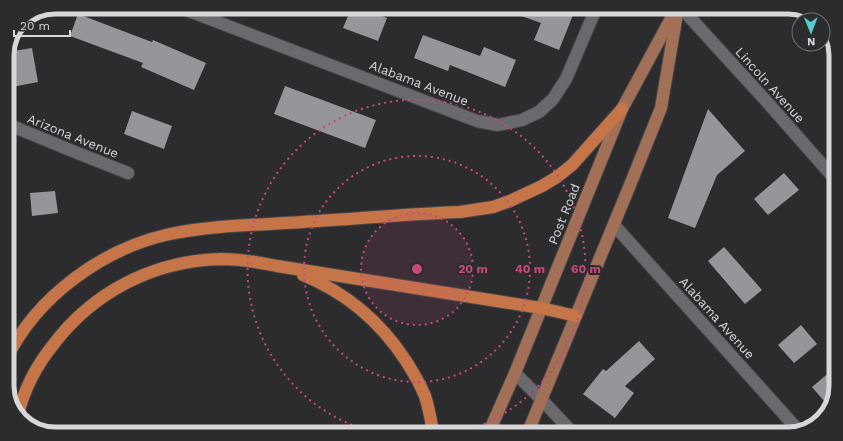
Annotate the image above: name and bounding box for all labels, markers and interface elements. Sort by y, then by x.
scale bar [14,12,70,38]
north arrow [791,12,831,52]
text: 20 m [20,19,50,33]
text: N [807,35,815,48]
street label: Lincoln Avenue [732,44,808,126]
street label: Alabama Avenue [367,57,471,109]
street label: Arizona Avenue [25,111,121,161]
street label: Post Road [545,181,583,247]
centre of rings [410,262,424,276]
text: 20 m [458,262,488,276]
text: 40 m [515,262,545,276]
text: 60 m [571,262,601,276]
street label: Alabama Avenue [676,274,758,362]

